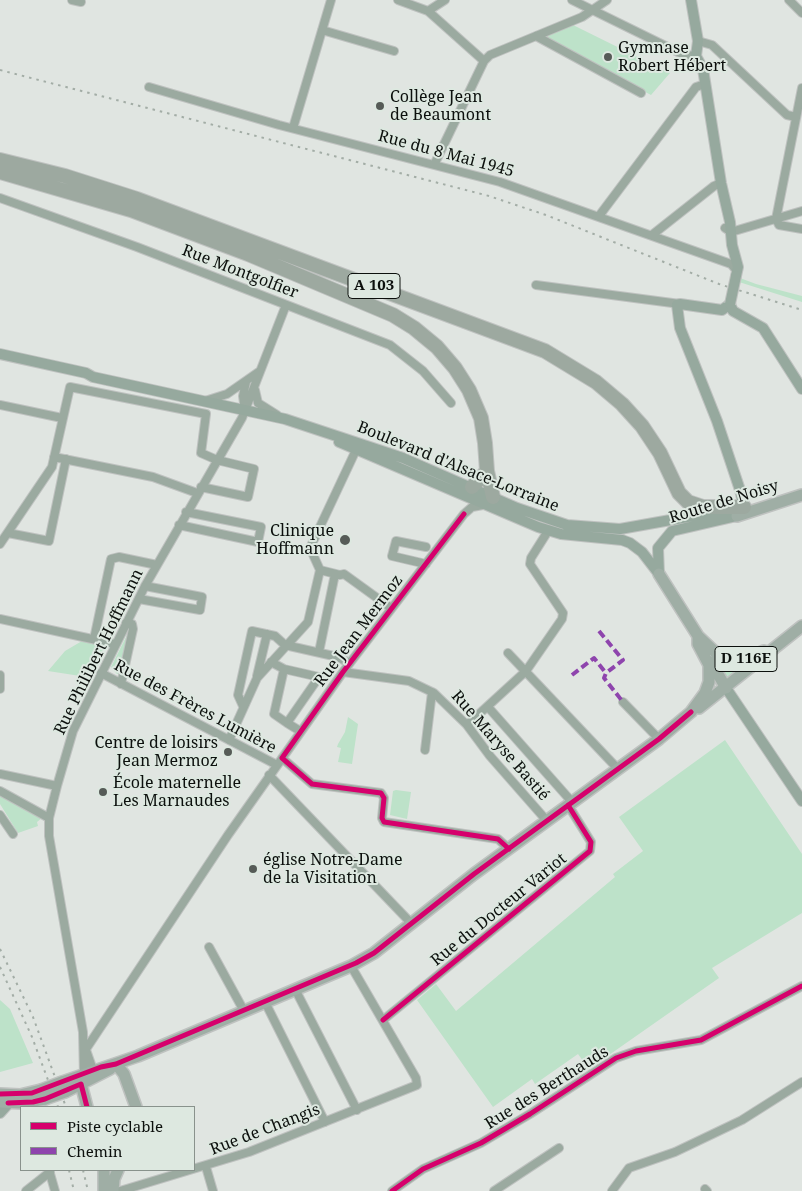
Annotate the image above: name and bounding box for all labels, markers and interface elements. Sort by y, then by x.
place label: Gymnase Robert Hébert [618,38,726,76]
marker: Gymnase Robert Hébert [602,51,614,63]
place label: Collège Jean de Beaumont [390,87,491,125]
marker: Collège Jean de Beaumont [374,100,386,112]
street label: Rue du 8 Mai 1945 [376,127,516,181]
street label: Rue Montgolfier [179,241,301,303]
road number: A 103 [348,274,400,298]
street label: Boulevard d'Alsace-Lorraine [354,418,562,516]
street label: Route de Noisy [667,476,781,528]
place label: Clinique Hoffmann [256,521,334,559]
marker: Clinique Hoffmann [338,533,352,547]
street label: Rue Philibert Hoffmann [50,566,148,738]
street label: Rue Jean Mermoz [311,571,407,691]
road number: D 116E [715,646,777,672]
street label: Rue des Frères Lumière [111,656,279,758]
street label: Rue Maryse Bastié [447,687,553,805]
place label: Centre de loisirs Jean Mermoz [94,733,218,771]
marker: Centre de loisirs Jean Mermoz [222,746,234,758]
place label: École maternelle Les Marnaudes [113,773,241,811]
marker: École maternelle Les Marnaudes [97,786,109,798]
street label: Rue du Docteur Variot [427,849,571,971]
place label: église Notre-Dame de la Visitation [263,850,403,888]
marker: église Notre-Dame de la Visitation [247,863,259,875]
street label: Rue des Berthauds [482,1042,612,1134]
street label: Rue de Changis [207,1100,323,1160]
legend [20,1106,195,1171]
text: Piste cyclable [67,1116,163,1136]
text: Chemin [67,1141,122,1161]

